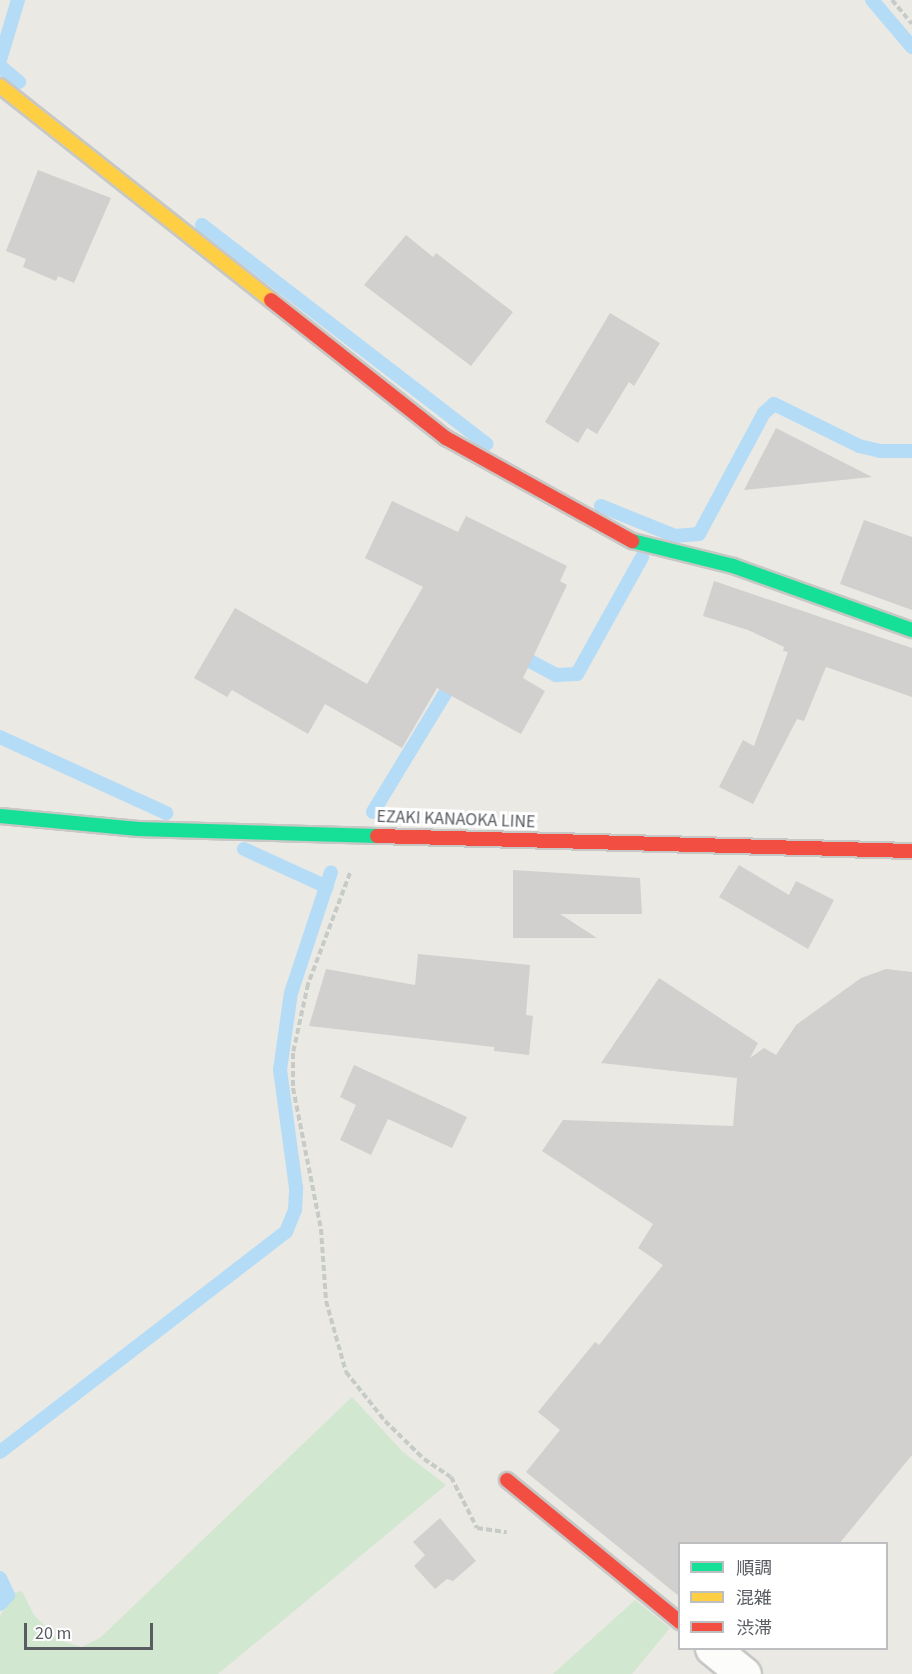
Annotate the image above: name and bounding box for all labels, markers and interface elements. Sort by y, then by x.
street label: EZAKI KANAOKA LINE [376,806,536,834]
legend [678,1542,888,1650]
text: 順調 [736,1556,772,1581]
text: 混雑 [736,1586,772,1611]
scale bar [27,1611,156,1649]
text: 渋滞 [736,1616,772,1641]
text: 20 m [35,1621,71,1646]

